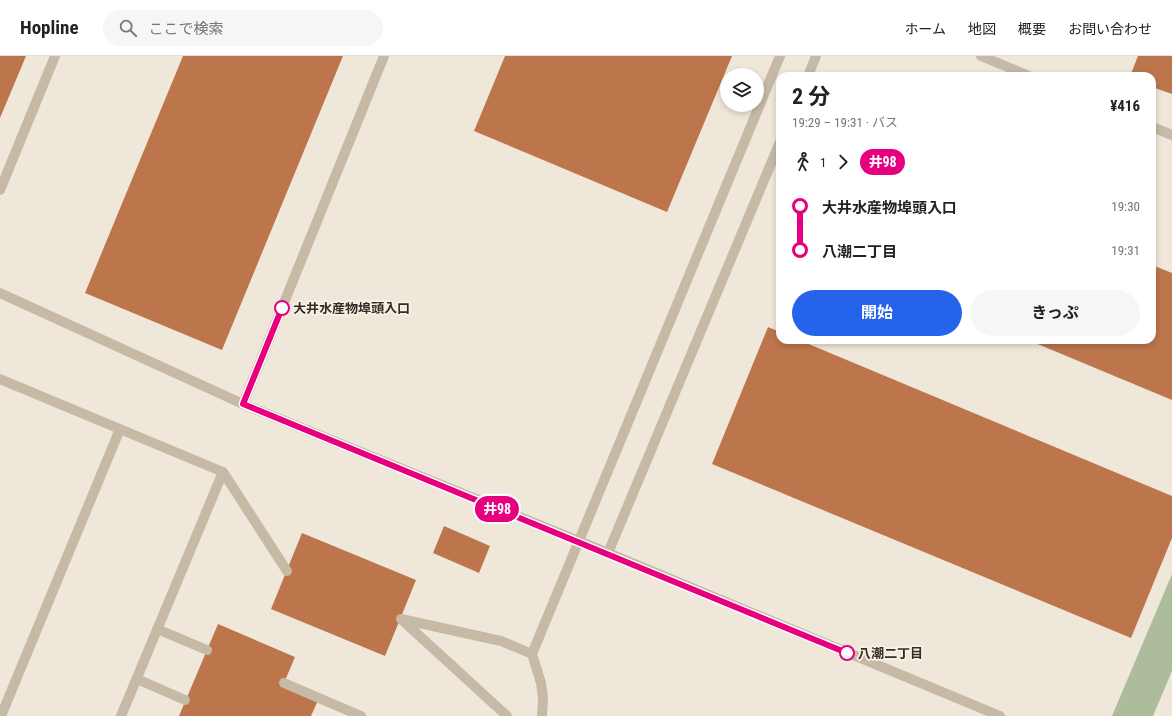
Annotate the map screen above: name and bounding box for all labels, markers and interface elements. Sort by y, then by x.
search box [103,10,383,46]
text: Hopline [20,16,79,39]
icon: search [117,17,139,39]
text: ここで検索 [149,20,224,38]
text: ホーム [904,21,946,37]
text: 地図 [968,21,996,37]
text: 概要 [1018,21,1046,37]
text: お問い合わせ [1068,21,1152,37]
map controls [720,68,764,112]
button: layers [720,68,764,112]
text: 2 分 [792,84,830,109]
text: ¥416 [1110,97,1140,115]
text: 19:29 – 19:31 · バス [792,115,898,130]
icon: walk [792,151,814,173]
icon: forward [832,151,854,173]
text: 井98 [868,154,897,170]
text: 1 [820,155,826,170]
text: 大井水産物埠頭入口 [822,199,957,217]
text: 19:30 [1111,199,1140,214]
text: 八潮二丁目 [822,243,897,261]
text: 19:31 [1111,243,1140,258]
button: 開始 [792,290,962,336]
button: きっぷ [970,290,1140,336]
marker: 大井水産物埠頭入口 [274,300,290,316]
place label: 大井水産物埠頭入口 [293,301,410,316]
line badge: 井98 [474,496,520,522]
text: 井98 [483,501,511,517]
marker: 八潮二丁目 [839,645,855,661]
place label: 八潮二丁目 [858,646,923,661]

